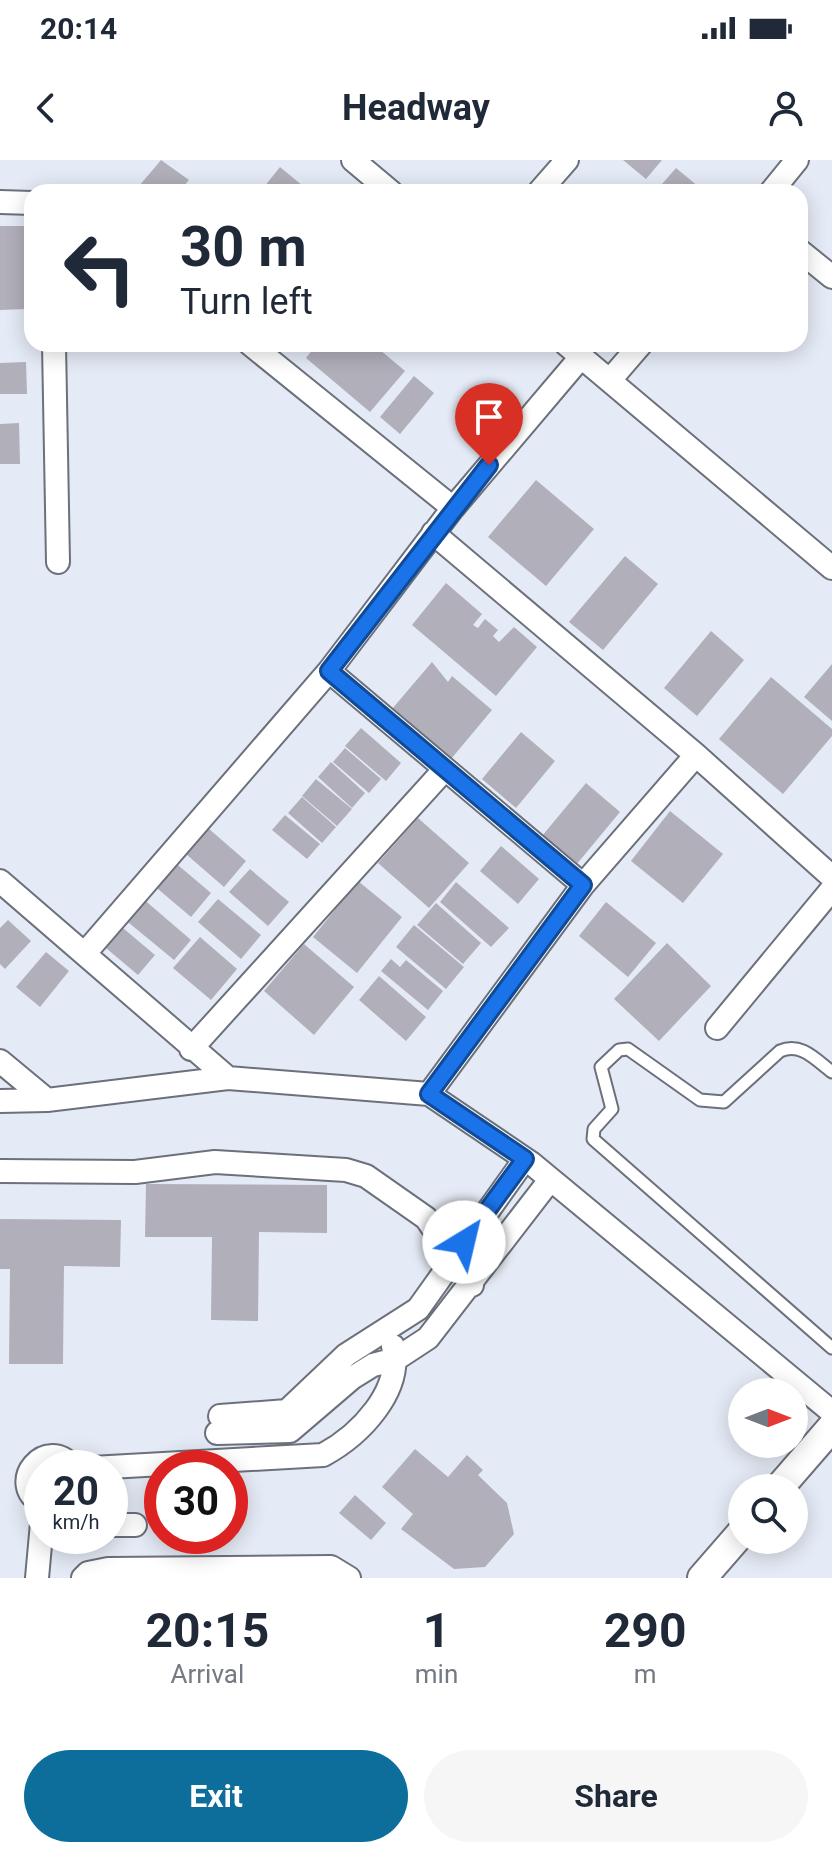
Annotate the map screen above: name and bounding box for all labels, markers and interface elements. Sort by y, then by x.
text: 20:14 [40,11,117,46]
icon: back [24,86,68,130]
icon: person [764,86,808,130]
text: Headway [342,87,490,129]
text: 30 m [180,214,307,280]
icon: left [48,216,152,320]
text: Turn left [180,281,313,323]
pin [455,383,523,465]
icon: arrive [467,395,511,439]
position arrow [422,1200,506,1284]
north arrow [728,1378,808,1458]
map controls [728,1378,808,1554]
speed limit sign: 30 [144,1450,248,1554]
text: 20 [53,1468,99,1515]
button: search [728,1474,808,1554]
text: km/h [53,1510,99,1534]
text: 20:15 [146,1602,269,1659]
text: 1 [423,1602,450,1659]
text: 290 [604,1602,686,1659]
text: Arrival [171,1659,244,1689]
text: min [415,1659,458,1689]
text: m [634,1659,657,1689]
button: Exit [24,1750,408,1842]
button: Share [424,1750,808,1842]

